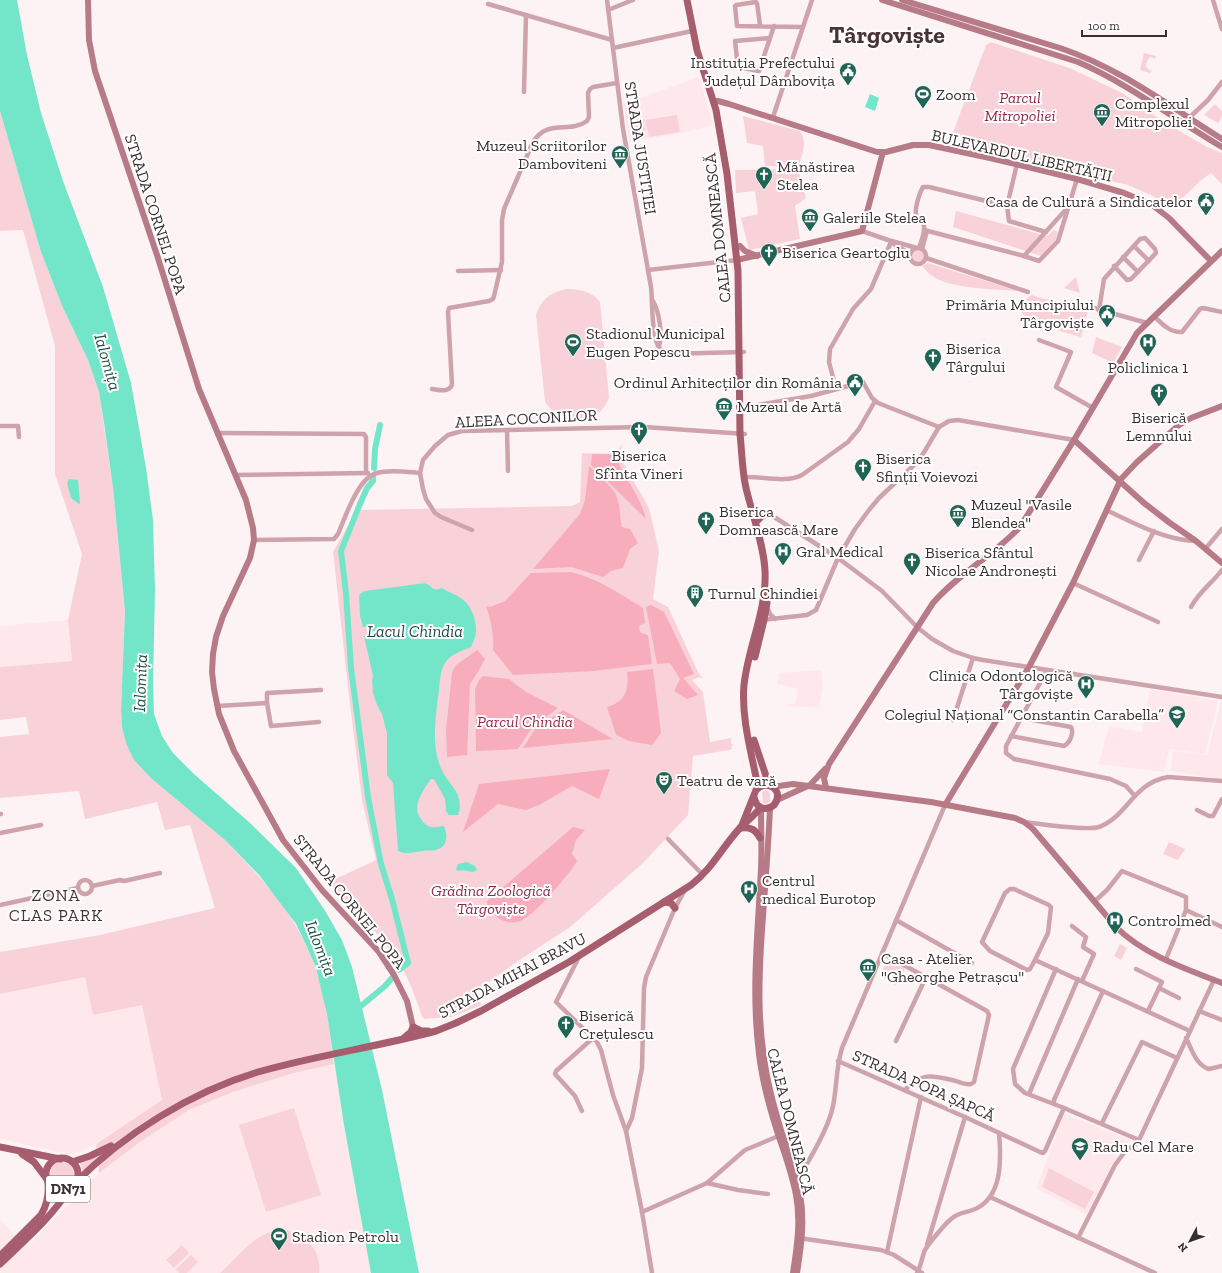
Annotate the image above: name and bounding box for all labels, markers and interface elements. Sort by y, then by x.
scale bar [1082,12,1166,38]
text: 100 m [1088,19,1120,33]
district label: Târgoviște [829,20,945,49]
place label: Instituția Prefectului Județul Dâmbovița [691,53,836,90]
public building icon: Instituția Prefectului Județul Dâmbovița [838,61,858,86]
street label: STRADA JUSTIȚIEI [621,80,660,216]
sports icon: Zoom [913,84,933,109]
place label: Zoom [936,85,976,104]
park label: Parcul Mitropoliei [984,88,1056,125]
place label: Complexul Mitropoliei [1115,94,1193,131]
museum icon: Complexul Mitropoliei [1092,102,1112,127]
street label: BULEVARDUL LIBERTĂȚII [930,125,1114,186]
street label: STRADA CORNEL POPA [121,132,191,297]
place label: Muzeul Scriitorilor Damboviteni [476,136,608,173]
museum icon: Muzeul Scriitorilor Damboviteni [610,144,630,169]
street label: CALEA DOMNEASCĂ [700,152,735,304]
place label: Mănăstirea Stelea [777,157,855,194]
church icon: Mănăstirea Stelea [754,165,774,190]
public building icon: Casa de Cultură a Sindicatelor [1196,191,1216,216]
place label: Casa de Cultură a Sindicatelor [986,192,1193,211]
museum icon: Galeriile Stelea [800,207,820,232]
place label: Galeriile Stelea [823,208,926,227]
church icon: Biserica Geartoglu [759,242,779,267]
place label: Biserica Geartoglu [782,243,910,262]
place label: Primăria Muncipiului Târgoviște [946,295,1095,332]
public building icon: Primăria Muncipiului Târgoviște [1097,303,1117,328]
place label: Stadionul Municipal Eugen Popescu [586,324,725,361]
water label: Ialomița [90,331,126,393]
sports icon: Stadionul Municipal Eugen Popescu [563,332,583,357]
hospital icon: Policlinica 1 [1138,332,1158,357]
place label: Biserica Târgului [946,339,1006,376]
church icon: Biserica Târgului [923,347,943,372]
place label: Policlinica 1 [1108,358,1188,377]
public building icon: Ordinul Arhitecților din România [845,372,865,397]
place label: Ordinul Arhitecților din România [614,373,842,392]
church icon: Biserică Lemnului [1149,382,1169,407]
museum icon: Muzeul de Artă [714,396,734,421]
place label: Muzeul de Artă [737,397,842,416]
street label: ALEEA COCONILOR [455,405,598,432]
place label: Biserică Lemnului [1126,408,1192,445]
church icon: Biserica Sfînta Vineri [629,420,649,445]
place label: Biserica Sfînta Vineri [595,446,684,483]
place label: Biserica Sfinții Voievozi [876,449,979,486]
church icon: Biserica Sfinții Voievozi [853,457,873,482]
place label: Muzeul "Vasile Blendea" [971,495,1072,532]
place label: Biserica Domnească Mare [719,502,838,539]
museum icon: Muzeul "Vasile Blendea" [948,503,968,528]
church icon: Biserica Domnească Mare [696,510,716,535]
hospital icon: Gral Medical [773,541,793,566]
place label: Gral Medical [796,542,883,561]
place label: Biserica Sfântul Nicolae Andronești [925,543,1057,580]
church icon: Biserica Sfântul Nicolae Andronești [902,551,922,576]
building icon: Turnul Chindiei [685,583,705,608]
place label: Turnul Chindiei [708,584,818,603]
water label: Lacul Chindia [367,621,463,641]
water label: Ialomița [129,654,151,712]
place label: Clinica Odontologică Târgoviște [929,666,1073,703]
hospital icon: Clinica Odontologică Târgoviște [1076,674,1096,699]
school or university icon: Colegiul Național “Constantin Carabella” [1167,704,1187,729]
place label: Colegiul Național “Constantin Carabella” [884,705,1164,724]
park label: Parcul Chindia [477,712,573,731]
theatre icon: Teatru de vară [654,770,674,795]
place label: Teatru de vară [677,771,777,790]
street label: STRADA CORNEL POPA [290,830,410,973]
place label: Centrul medical Eurotop [762,871,876,908]
hospital icon: Centrul medical Eurotop [739,879,759,904]
park label: Grădina Zoologică Târgoviște [431,881,551,918]
district label: ZONA CLAS PARK [9,885,103,925]
hospital icon: Controlmed [1105,910,1125,935]
place label: Controlmed [1128,911,1211,930]
water label: Ialomița [301,917,341,979]
street label: STRADA MIHAI BRAVU [435,929,589,1022]
place label: Casa - Atelier "Gheorghe Petrașcu" [881,949,1024,986]
museum icon: Casa - Atelier "Gheorghe Petrașcu" [858,957,878,982]
place label: Biserică Crețulescu [579,1006,654,1043]
church icon: Biserică Crețulescu [556,1014,576,1039]
street label: STRADA POPA ȘAPCĂ [850,1045,999,1126]
street label: CALEA DOMNEASCĂ [763,1046,818,1197]
school or university icon: Radu Cel Mare [1070,1136,1090,1161]
place label: Radu Cel Mare [1093,1137,1194,1156]
road number: DN71 [46,1176,90,1202]
north arrow [1170,1221,1210,1261]
sports icon: Stadion Petrolu [269,1226,289,1251]
place label: Stadion Petrolu [292,1227,399,1246]
text: N [1175,1239,1190,1255]

